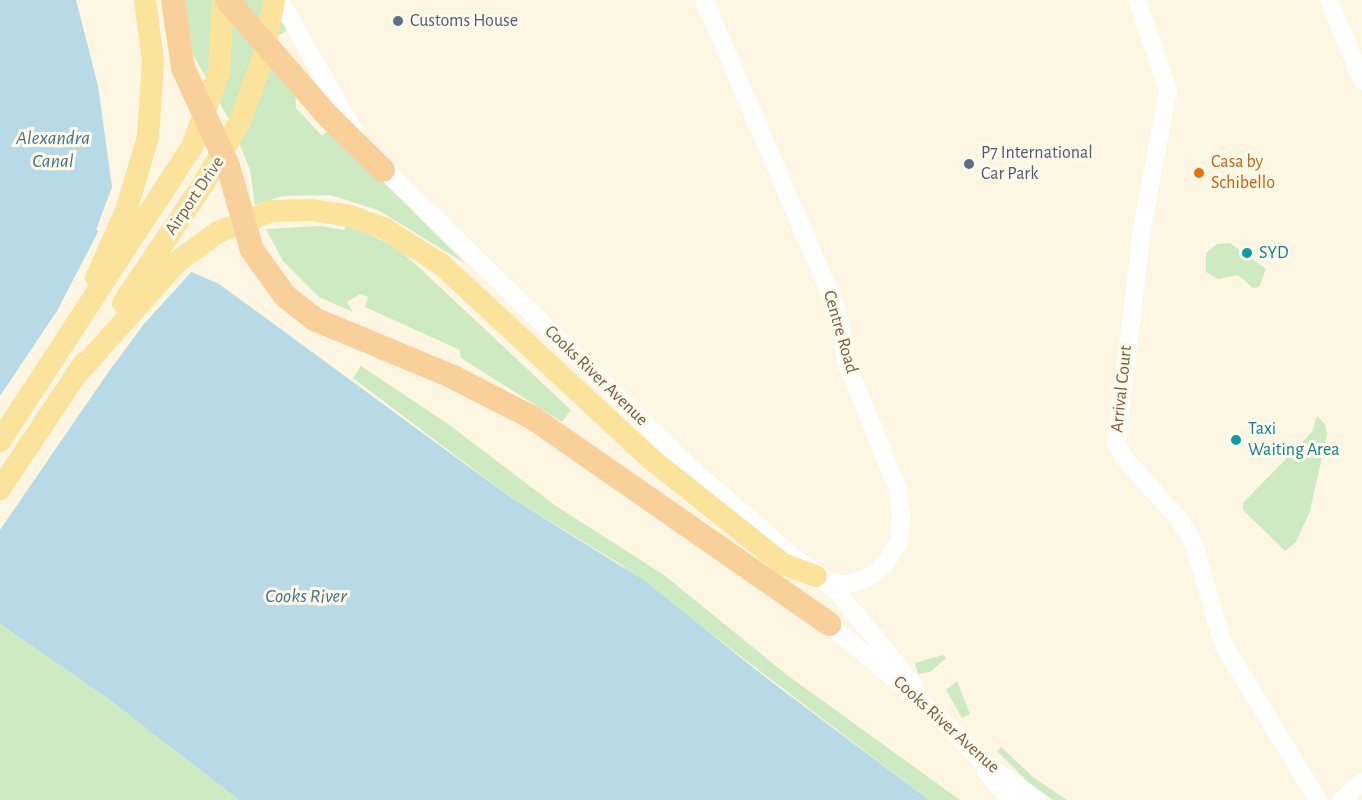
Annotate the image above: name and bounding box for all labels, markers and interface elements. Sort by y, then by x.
place label: Customs House [410,10,518,32]
marker: Customs House [391,14,405,28]
water label: Alexandra Canal [16,127,90,174]
place label: P7 International Car Park [981,143,1093,186]
place label: Casa by Schibello [1211,152,1275,195]
street label: Airport Drive [161,153,229,239]
marker: P7 International Car Park [962,157,976,171]
marker: Casa by Schibello [1192,166,1206,180]
place label: SYD [1259,242,1289,264]
marker: SYD [1240,246,1254,260]
street label: Centre Road [818,288,862,376]
street label: Cooks River Avenue [540,321,652,431]
street label: Arrival Court [1107,344,1137,434]
place label: Taxi Waiting Area [1248,419,1340,462]
marker: Taxi Waiting Area [1229,433,1243,447]
water label: Cooks River [265,584,347,608]
street label: Cooks River Avenue [888,672,1004,778]

